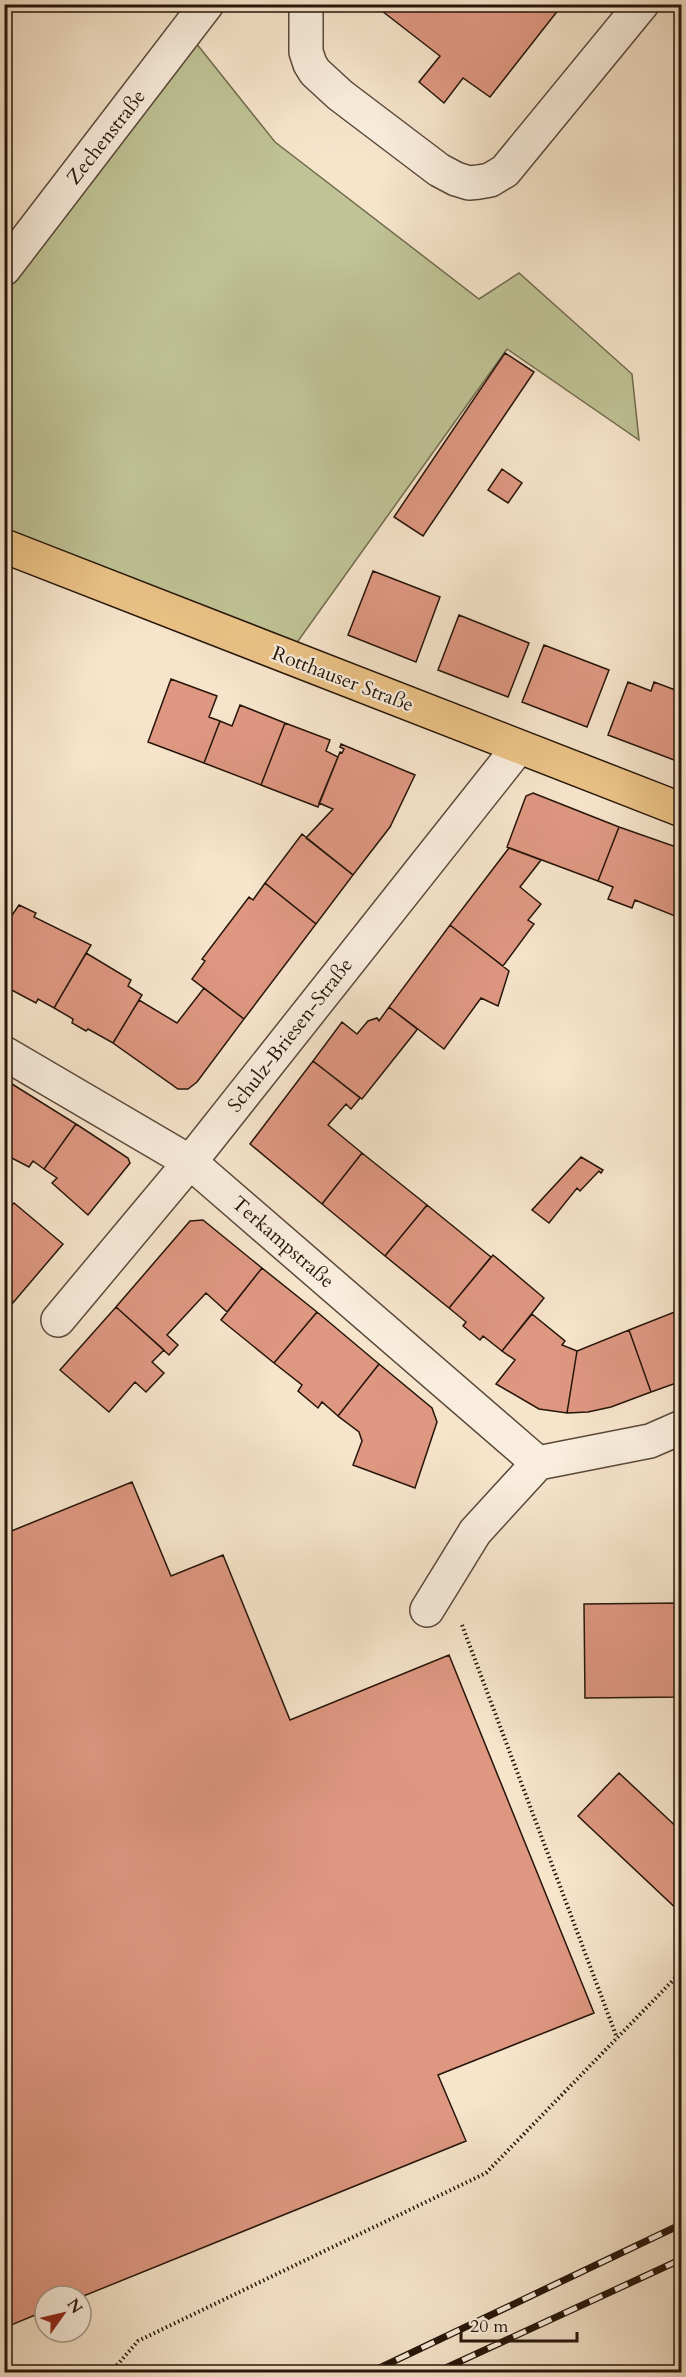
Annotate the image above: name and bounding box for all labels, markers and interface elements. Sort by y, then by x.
street label: Zechenstraße [60,84,152,190]
street label: Rotthauser Straße [268,640,418,718]
street label: Schulz-Briesen-Straße [221,952,359,1118]
street label: Terkampstraße [226,1190,340,1294]
north arrow [33,2284,93,2344]
text: N [62,2294,88,2318]
scale bar [461,2305,576,2343]
text: 20 m [470,2314,509,2339]

